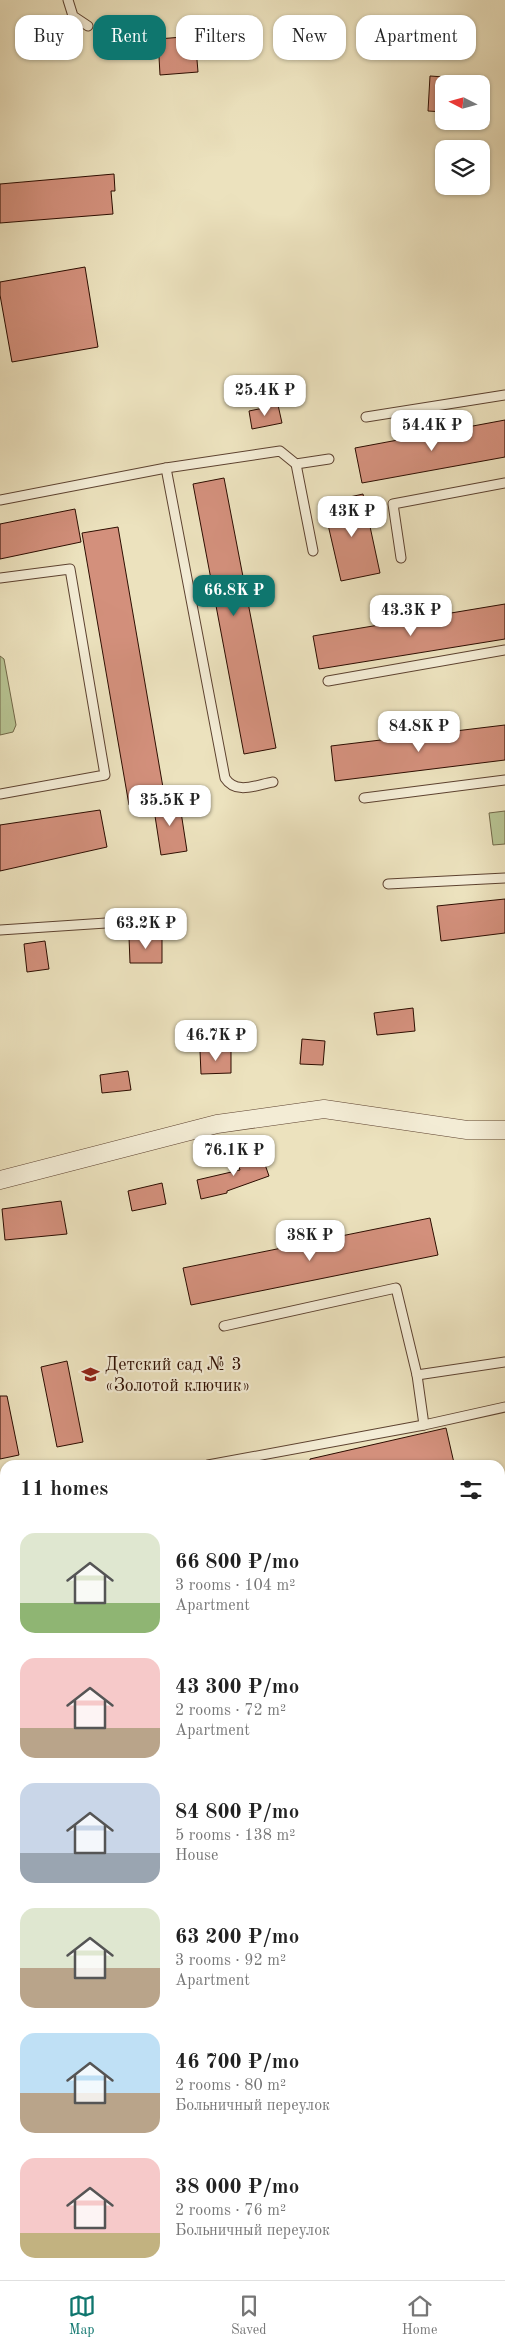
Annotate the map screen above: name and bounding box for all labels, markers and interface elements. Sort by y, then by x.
chip: Buy [15,15,83,60]
chip: Rent [93,15,166,60]
chip: Filters [176,15,263,60]
chip: New [273,15,346,60]
chip: Apartment [356,15,476,60]
north arrow [435,75,490,130]
map controls [435,75,490,195]
button: layers [435,140,490,195]
pin: 25.4K ₽ [219,374,311,417]
text: 25.4K ₽ [235,383,295,399]
pin: 54.4K ₽ [386,410,478,452]
text: 54.4K ₽ [402,418,462,434]
pin: 43K ₽ [317,496,387,538]
text: 43K ₽ [329,504,375,520]
pin: 66.8K ₽ [188,574,280,617]
text: 66.8K ₽ [204,583,264,599]
pin: 43.3K ₽ [365,594,457,637]
text: 43.3K ₽ [381,603,441,619]
pin: 84.8K ₽ [373,710,465,753]
text: 84.8K ₽ [389,719,449,735]
pin: 35.5K ₽ [124,784,216,827]
text: 35.5K ₽ [140,793,200,809]
pin: 63.2K ₽ [100,908,192,950]
text: 63.2K ₽ [116,916,176,932]
pin: 46.7K ₽ [170,1020,262,1062]
text: 46.7K ₽ [186,1028,246,1044]
pin: 76.1K ₽ [188,1134,280,1177]
text: 76.1K ₽ [204,1143,264,1159]
pin: 38K ₽ [275,1220,345,1262]
text: 38K ₽ [287,1228,333,1244]
place label: Детский сад № 3 «Золотой ключик» [105,1356,250,1395]
school or university icon: Детский сад № 3 «Золотой ключик» [81,1364,101,1384]
icon: filters [457,1476,485,1504]
text: 11 homes [20,1479,108,1500]
text: 66 800 ₽/mo [175,1552,299,1573]
icon: home [60,1553,120,1613]
text: 3 rooms · 104 m² [175,1578,295,1594]
text: Apartment [175,1598,250,1614]
text: 43 300 ₽/mo [175,1677,299,1698]
icon: home [60,1678,120,1738]
text: 2 rooms · 72 m² [175,1703,286,1719]
text: Apartment [175,1723,250,1739]
text: 84 800 ₽/mo [175,1802,299,1823]
icon: home [60,1803,120,1863]
text: 5 rooms · 138 m² [175,1828,295,1844]
text: House [175,1848,218,1864]
text: 63 200 ₽/mo [175,1927,299,1948]
icon: home [60,1928,120,1988]
text: 3 rooms · 92 m² [175,1953,286,1969]
text: Apartment [175,1973,250,1989]
text: 46 700 ₽/mo [175,2052,299,2073]
icon: home [60,2053,120,2113]
text: 2 rooms · 80 m² [175,2078,286,2094]
text: Больничный переулок [175,2098,330,2114]
text: 38 000 ₽/mo [175,2177,299,2198]
icon: home [60,2178,120,2238]
text: 2 rooms · 76 m² [175,2203,286,2219]
text: Больничный переулок [175,2223,330,2239]
tab: Map [68,2292,96,2339]
tab: Saved [231,2292,267,2339]
tab: Home [402,2292,437,2339]

